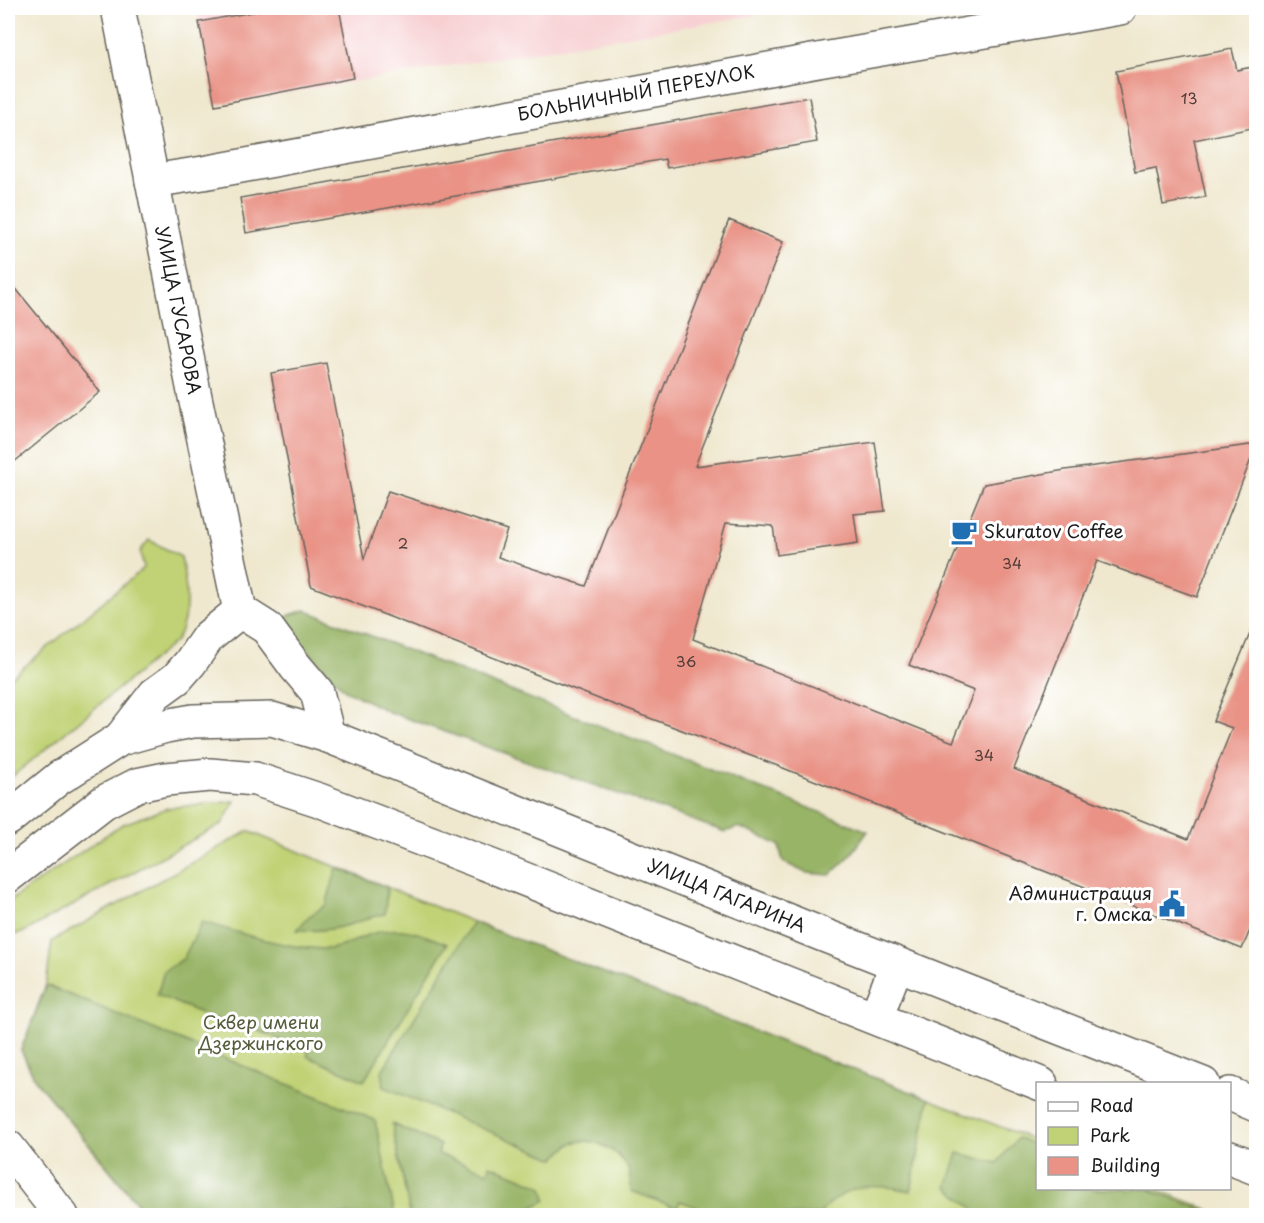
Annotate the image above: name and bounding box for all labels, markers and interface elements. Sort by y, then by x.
street label: БОЛЬНИЧНЫЙ ПЕРЕУЛОК [515,57,757,127]
house number: 13 [1181,86,1197,109]
street label: УЛИЦА ГУСАРОВА [149,223,209,396]
cafe icon: Skuratov Coffee [949,517,979,547]
place label: Skuratov Coffee [984,517,1124,544]
house number: 2 [398,531,408,554]
house number: 34 [1002,551,1022,574]
house number: 36 [676,649,696,672]
house number: 34 [974,743,994,766]
street label: УЛИЦА ГАГАРИНА [644,851,810,939]
place label: Администрация г. Омска [1009,879,1153,927]
public building icon: Администрация г. Омска [1157,889,1187,919]
park label: Сквер имени Дзержинского [198,1008,323,1056]
legend [1036,1082,1231,1190]
text: Road [1090,1091,1134,1118]
text: Park [1090,1121,1130,1148]
text: Building [1090,1151,1160,1178]

